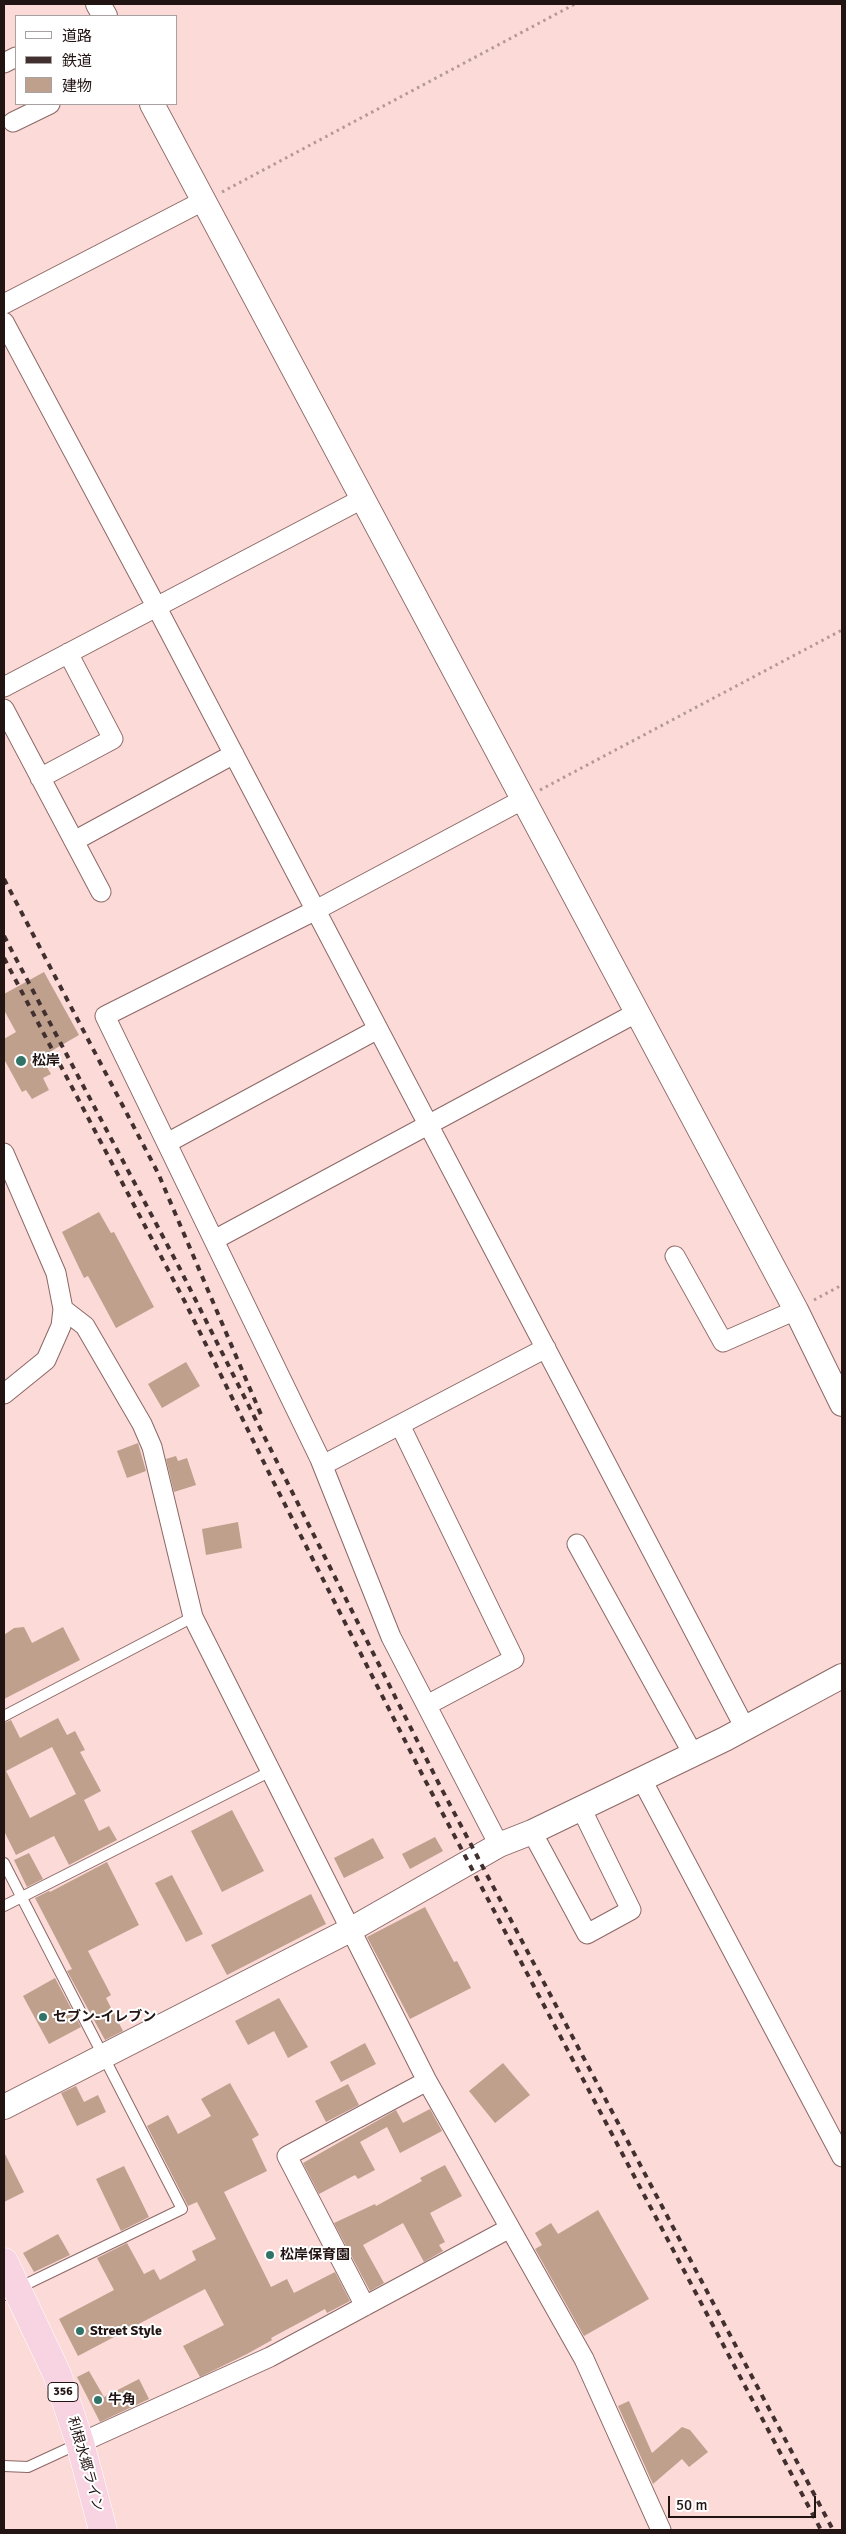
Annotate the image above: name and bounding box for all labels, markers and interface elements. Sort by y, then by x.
legend [15,15,178,105]
text: 道路 [62,27,92,45]
text: 鉄道 [62,52,92,70]
text: 建物 [62,77,92,95]
place label: 松岸 [32,1053,60,1069]
marker: 松岸 [14,1054,28,1068]
place label: セブン-イレブン [53,2009,156,2025]
marker: セブン-イレブン [37,2011,49,2023]
place label: 松岸保育園 [280,2247,350,2263]
marker: 松岸保育園 [264,2249,276,2261]
place label: Street Style [90,2323,162,2339]
marker: Street Style [74,2325,86,2337]
road number: 356 [48,2382,78,2402]
place label: 牛角 [108,2392,136,2408]
marker: 牛角 [92,2394,104,2406]
street label: 利根水郷ライン [63,2415,107,2513]
scale bar [671,2486,818,2518]
text: 50 m [676,2496,707,2514]

